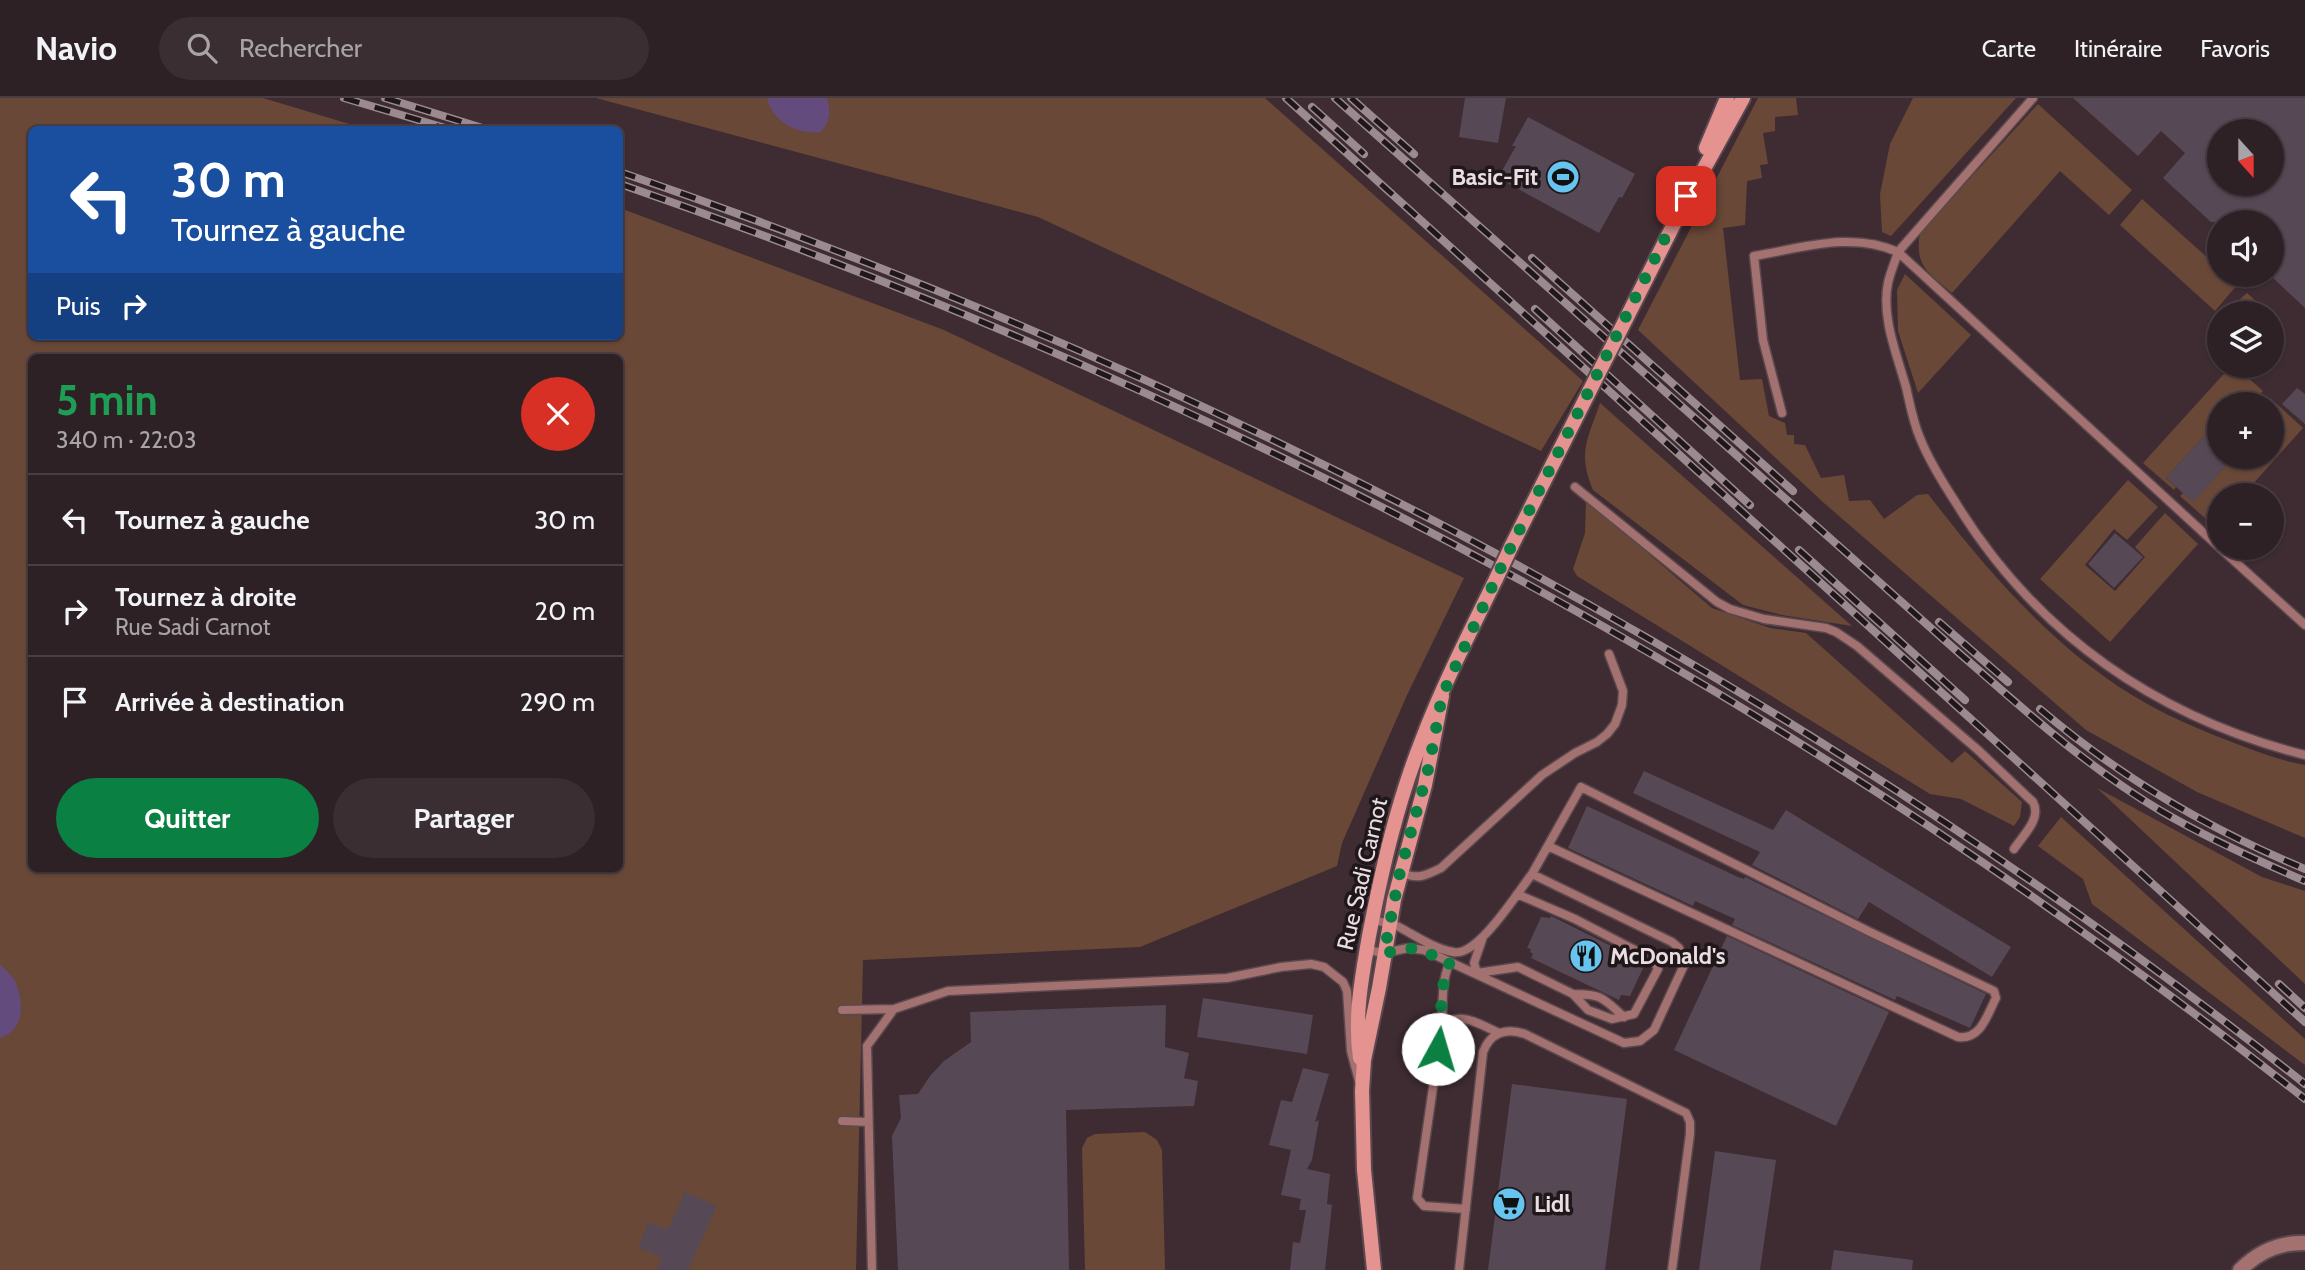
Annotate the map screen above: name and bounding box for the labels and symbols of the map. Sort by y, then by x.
north arrow [2207,119,2284,196]
sports icon: Basic-Fit [1544,158,1582,196]
place label: Basic-Fit [1451,163,1538,191]
pin [1656,166,1716,226]
street label: Rue Sadi Carnot [1331,795,1393,953]
restaurant icon: McDonald's [1567,937,1605,975]
place label: McDonald's [1610,942,1726,970]
position arrow [1401,1012,1475,1086]
supermarket icon: Lidl [1490,1185,1528,1223]
place label: Lidl [1534,1190,1570,1218]

